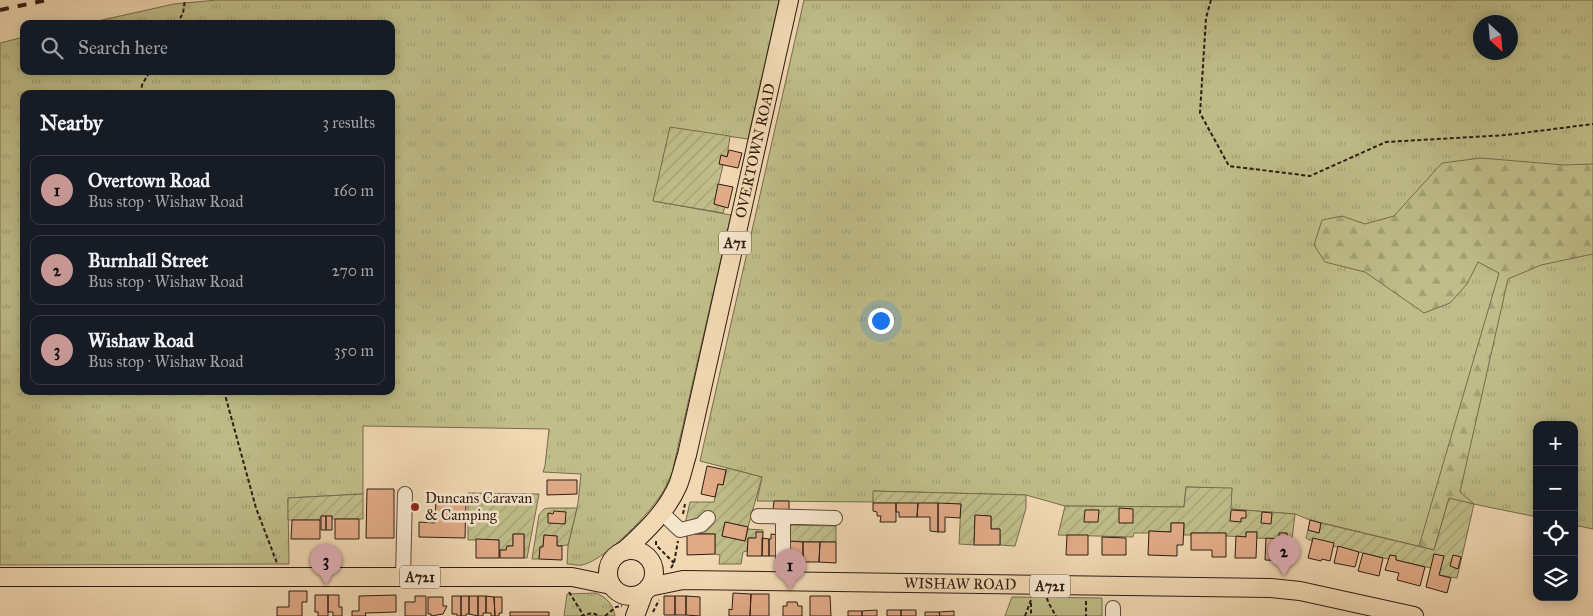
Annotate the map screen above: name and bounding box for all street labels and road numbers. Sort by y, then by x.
street label: OVERTOWN ROAD [731,82,779,220]
road number: A71 [719,232,751,254]
road number: A721 [400,566,440,588]
street label: WISHAW ROAD [904,574,1017,594]
road number: A721 [1030,574,1070,598]

